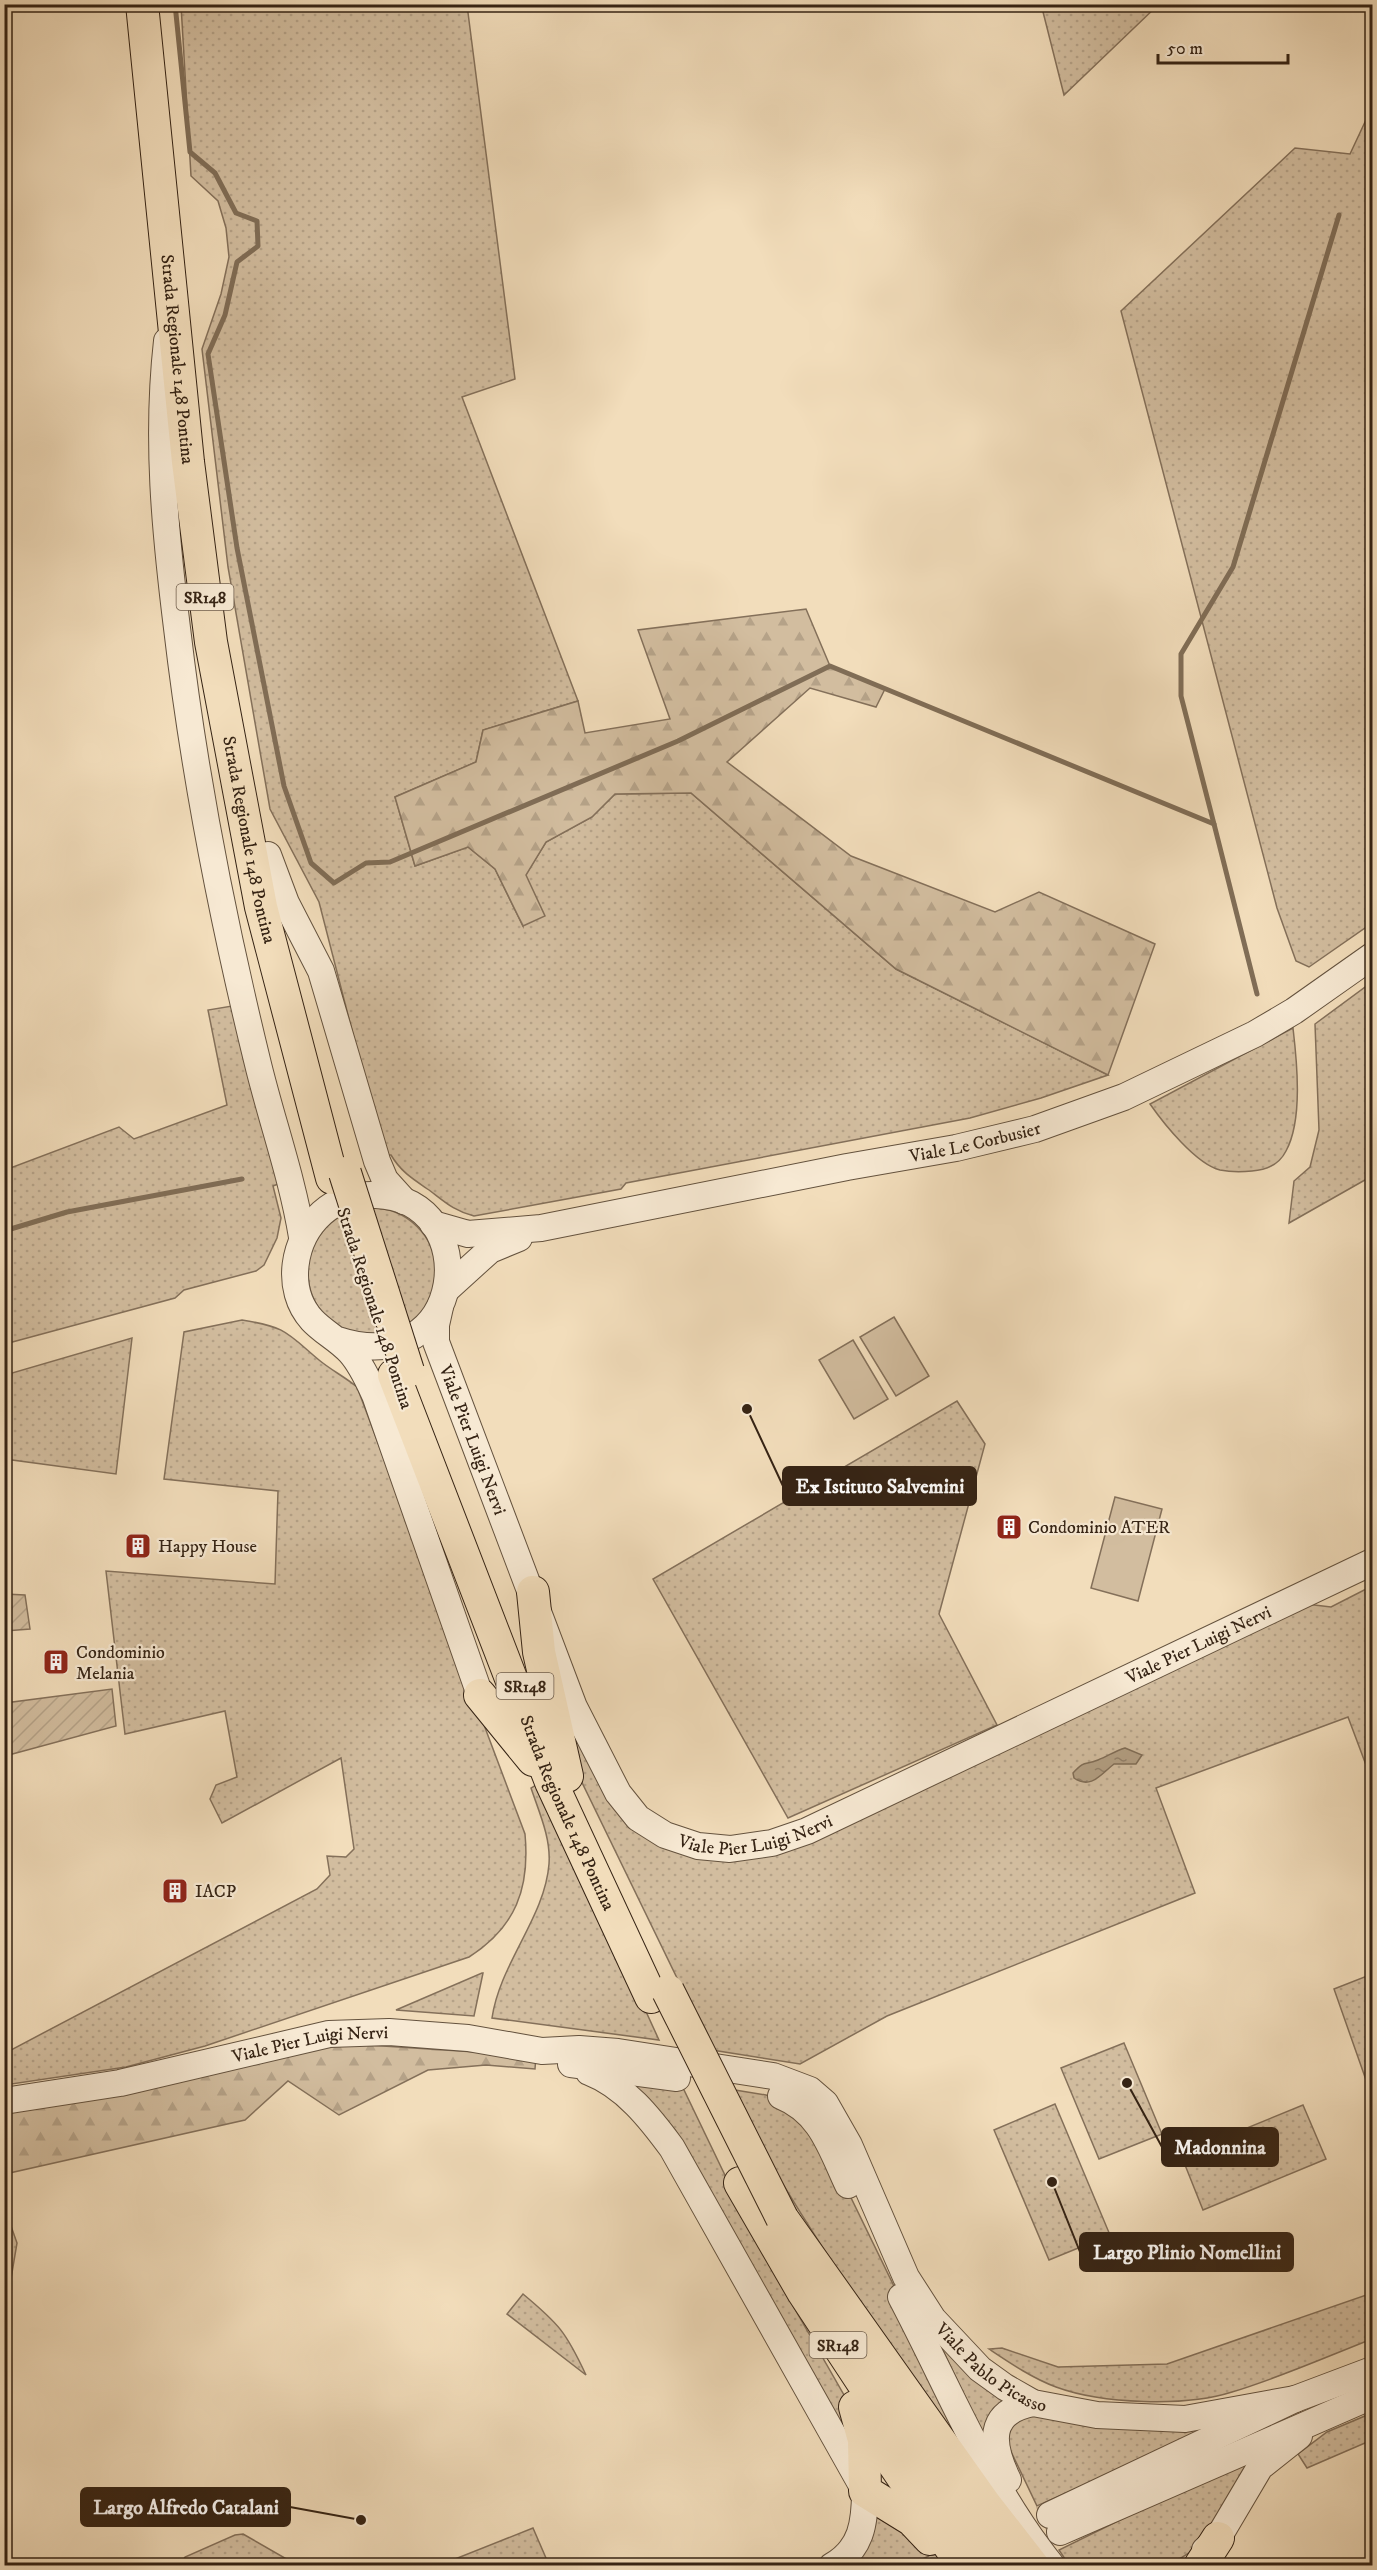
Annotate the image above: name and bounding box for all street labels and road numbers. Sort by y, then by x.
street label: Strada Regionale 148 Pontina [155,253,198,466]
road number: SR148 [176,584,234,610]
street label: Strada Regionale 148 Pontina [217,734,280,946]
street label: Viale Le Corbusier [907,1118,1044,1168]
street label: Strada Regionale 148 Pontina [331,1205,417,1412]
street label: Viale Pier Luigi Nervi [433,1361,510,1518]
street label: Viale Pier Luigi Nervi [1122,1602,1275,1690]
road number: SR148 [496,1673,554,1699]
street label: Strada Regionale 148 Pontina [514,1712,619,1915]
street label: Viale Pier Luigi Nervi [674,1811,836,1861]
street label: Viale Pier Luigi Nervi [229,2022,389,2069]
street label: Viale Pablo Picasso [930,2318,1048,2417]
road number: SR148 [810,2332,866,2358]

